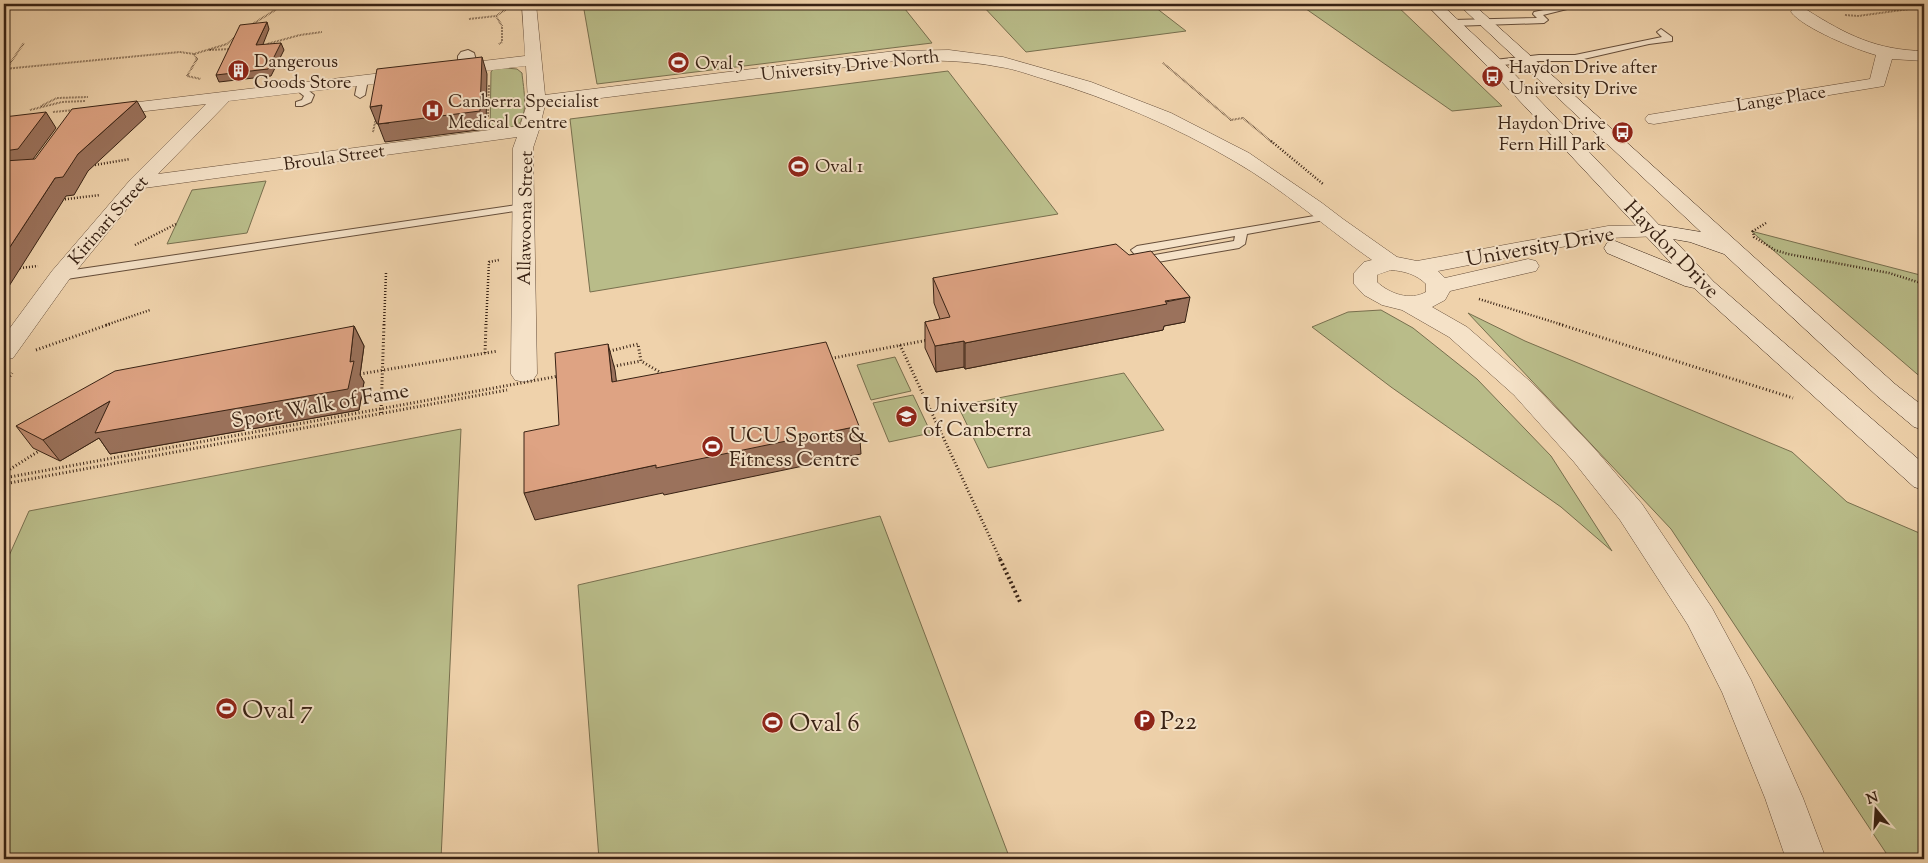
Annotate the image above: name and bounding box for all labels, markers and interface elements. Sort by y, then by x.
street label: University Drive North [759,45,941,89]
place label: Dangerous Goods Store [254,50,351,97]
sports icon: Oval 5 [667,51,691,75]
place label: Oval 5 [695,52,743,78]
place label: Haydon Drive after University Drive [1509,56,1657,103]
building icon: Dangerous Goods Store [226,59,250,83]
bus stop icon: Haydon Drive after University Drive [1481,65,1505,89]
street label: Lange Place [1735,80,1828,120]
place label: Canberra Specialist Medical Centre [448,90,599,137]
hospital icon: Canberra Specialist Medical Centre [420,99,444,123]
place label: Haydon Drive Fern Hill Park [1497,112,1606,159]
bus stop icon: Haydon Drive Fern Hill Park [1610,121,1634,145]
street label: Broula Street [282,139,387,179]
street label: Allawoona Street [513,151,541,286]
sports icon: Oval 1 [787,154,811,178]
place label: Oval 1 [815,155,863,181]
street label: Kirinari Street [63,171,156,272]
street label: Haydon Drive [1616,194,1725,306]
street label: University Drive [1464,220,1617,276]
street label: Sport Walk of Fame [229,377,412,437]
place label: University of Canberra [923,392,1032,446]
school or university icon: University of Canberra [895,405,919,429]
place label: UCU Sports & Fitness Centre [729,422,868,476]
sports icon: UCU Sports & Fitness Centre [701,435,725,459]
place label: Oval 7 [242,694,313,730]
sports icon: Oval 7 [214,697,238,721]
place label: P22 [1160,705,1197,741]
place label: Oval 6 [789,707,860,743]
parking icon: P22 [1132,708,1156,732]
sports icon: Oval 6 [761,710,785,734]
north arrow [1850,786,1900,836]
text: N [1864,788,1881,811]

